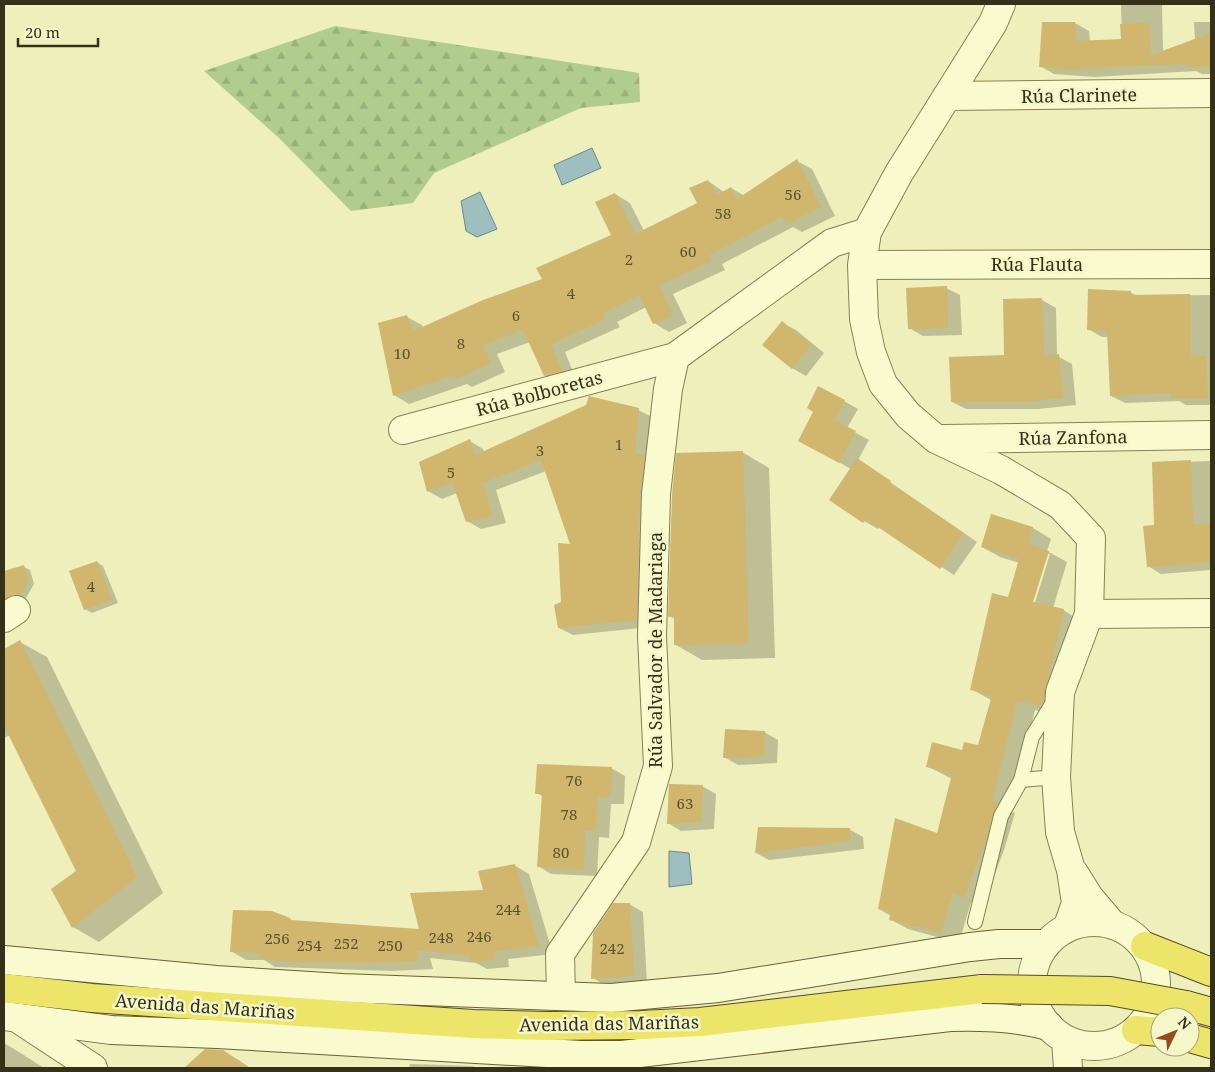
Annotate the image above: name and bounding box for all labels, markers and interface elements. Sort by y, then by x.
scale bar [18,15,98,47]
text: 20 m [25,22,60,42]
street label: Rúa Clarinete [1021,82,1137,108]
house number: 56 [785,184,801,204]
house number: 58 [715,203,731,223]
house number: 60 [680,241,696,261]
house number: 2 [625,249,633,269]
street label: Rúa Flauta [991,252,1083,276]
house number: 4 [567,283,576,303]
house number: 6 [512,305,520,325]
house number: 8 [457,333,465,353]
house number: 10 [394,343,410,363]
street label: Rúa Bolboretas [473,365,605,421]
street label: Rúa Zanfona [1018,424,1128,450]
house number: 1 [615,434,623,454]
house number: 3 [536,440,544,460]
house number: 5 [447,462,455,482]
street label: Rúa Salvador de Madariaga [643,532,667,768]
house number: 4 [87,576,96,596]
house number: 76 [566,770,582,790]
house number: 63 [677,793,693,813]
house number: 78 [561,804,577,824]
house number: 80 [553,842,569,862]
house number: 244 [495,899,521,919]
house number: 246 [466,926,492,946]
house number: 248 [428,927,454,947]
house number: 256 [264,928,290,948]
house number: 252 [333,933,359,953]
house number: 254 [296,935,322,955]
house number: 250 [377,935,403,955]
house number: 242 [599,938,625,958]
street label: Avenida das Mariñas [114,988,296,1024]
north arrow [1150,1007,1200,1057]
street label: Avenida das Mariñas [519,1009,699,1037]
text: N [1174,1012,1196,1033]

